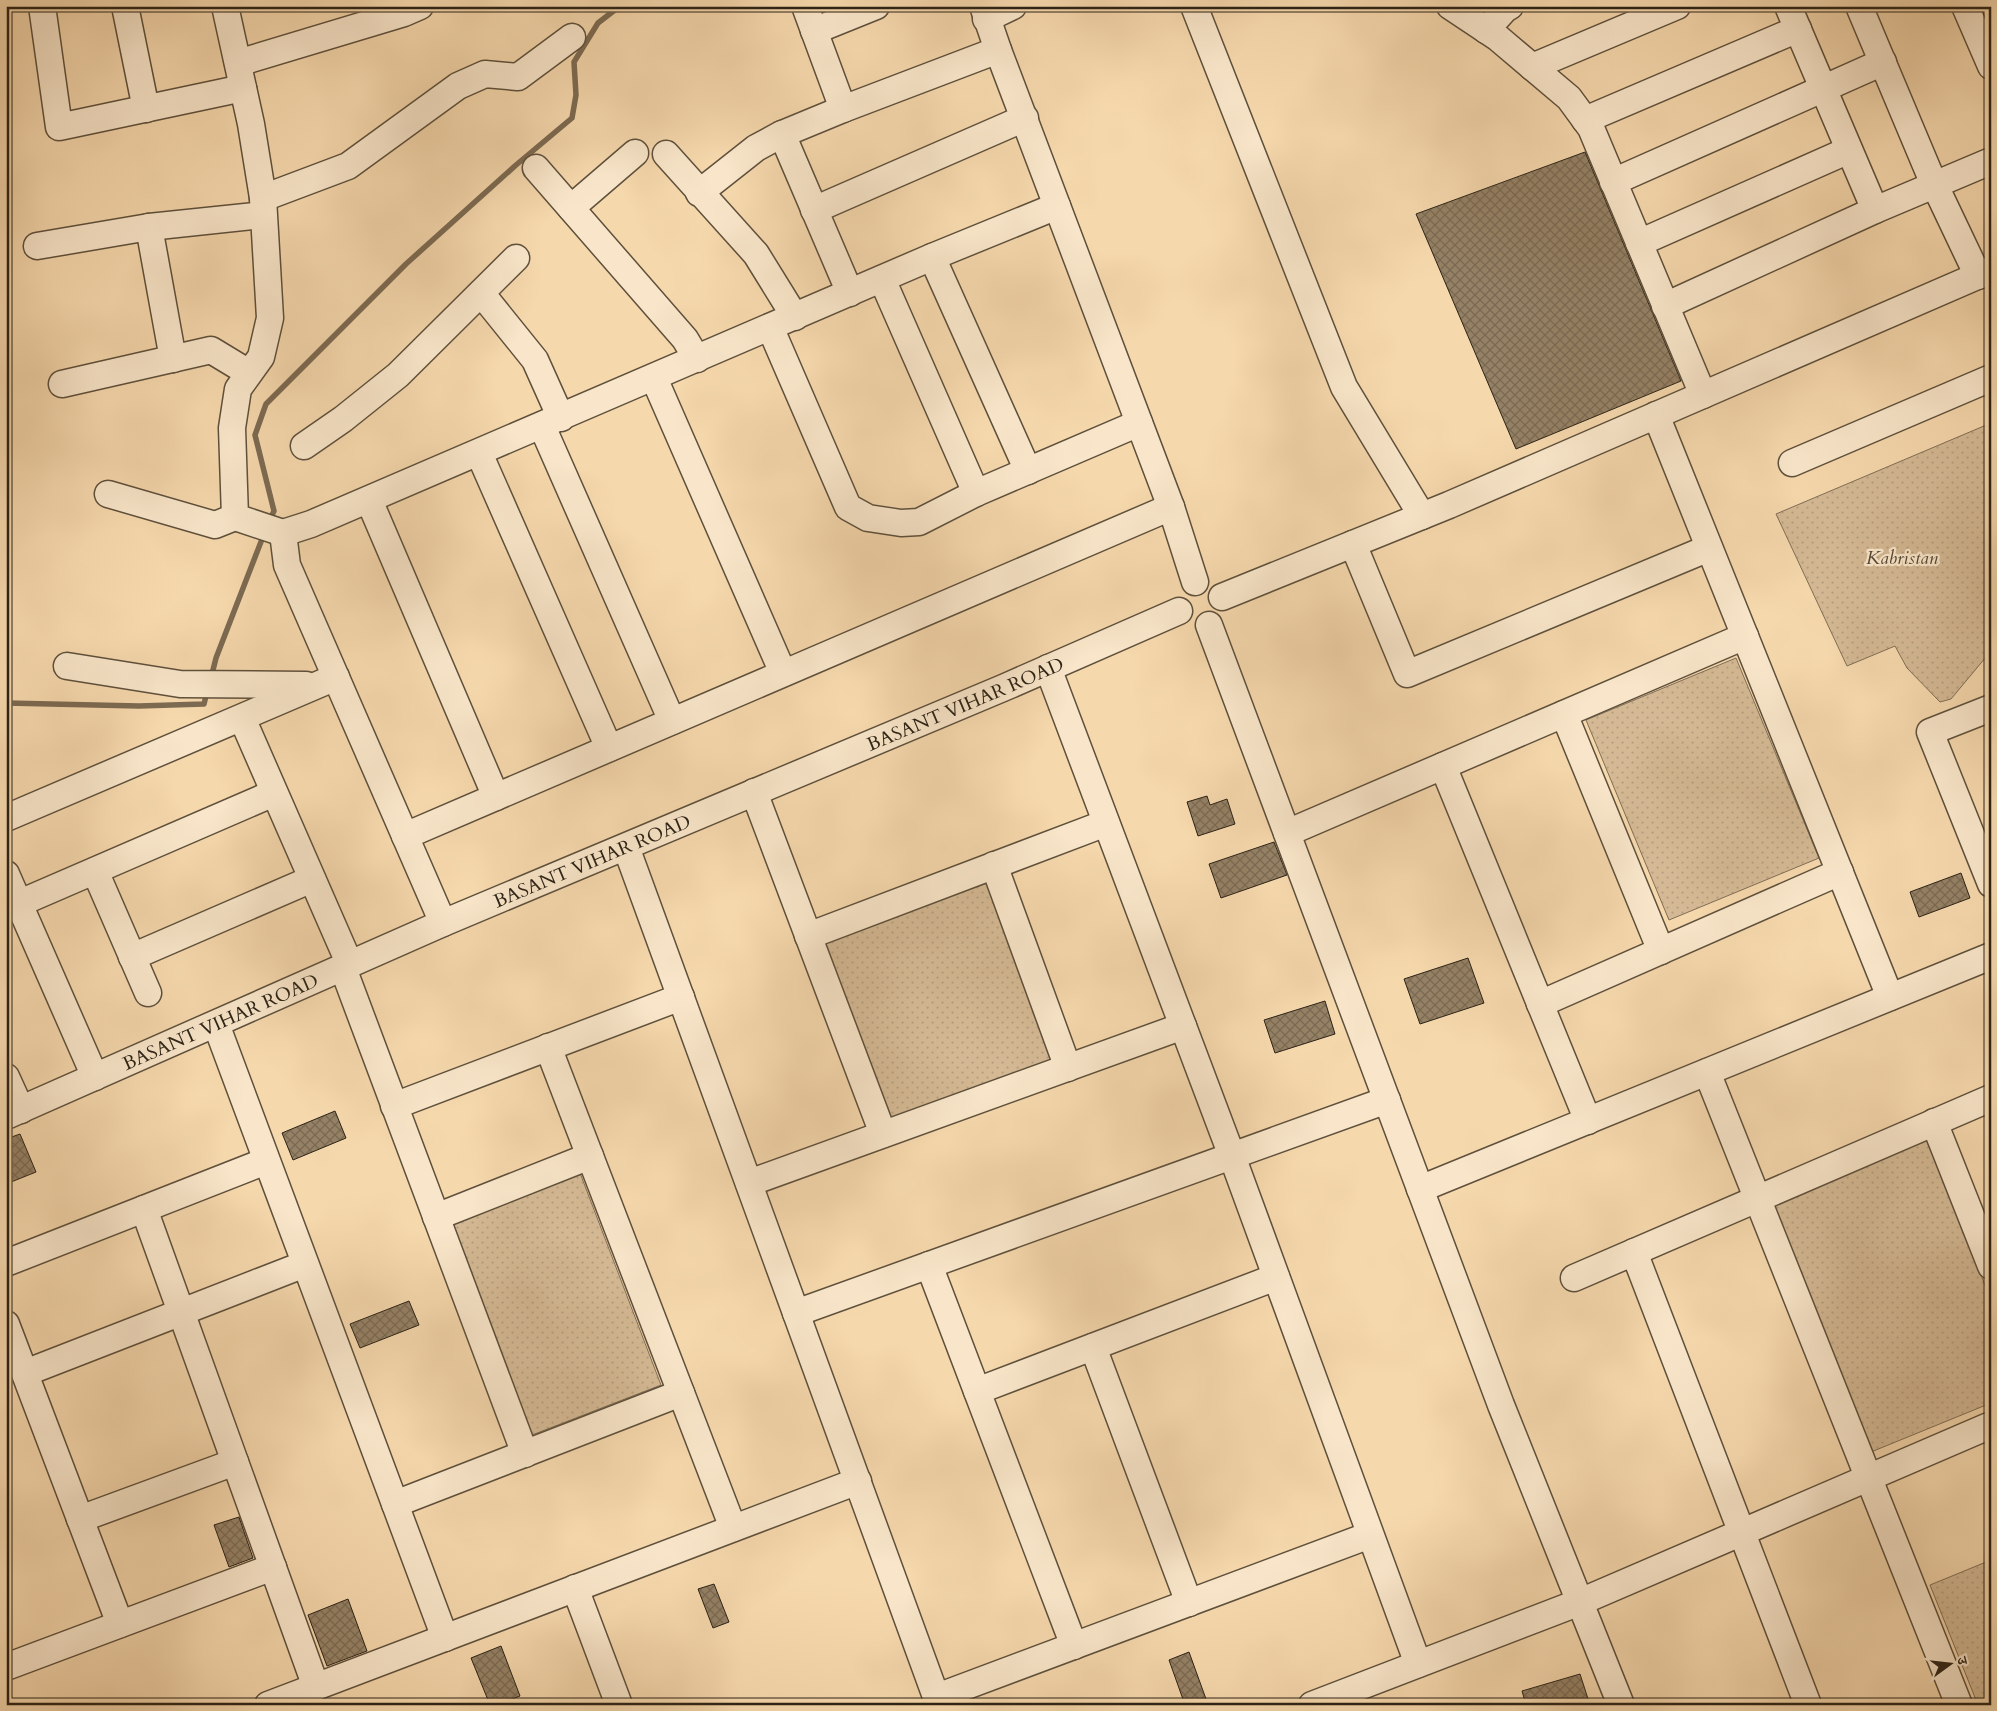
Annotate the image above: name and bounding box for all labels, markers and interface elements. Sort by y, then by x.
park label: Kabristan [1866,545,1939,571]
street label: BASANT VIHAR ROAD [863,651,1068,758]
street label: BASANT VIHAR ROAD [490,809,695,914]
street label: BASANT VIHAR ROAD [118,968,322,1077]
north arrow [1924,1638,1974,1688]
text: उ [1952,1654,1972,1668]

